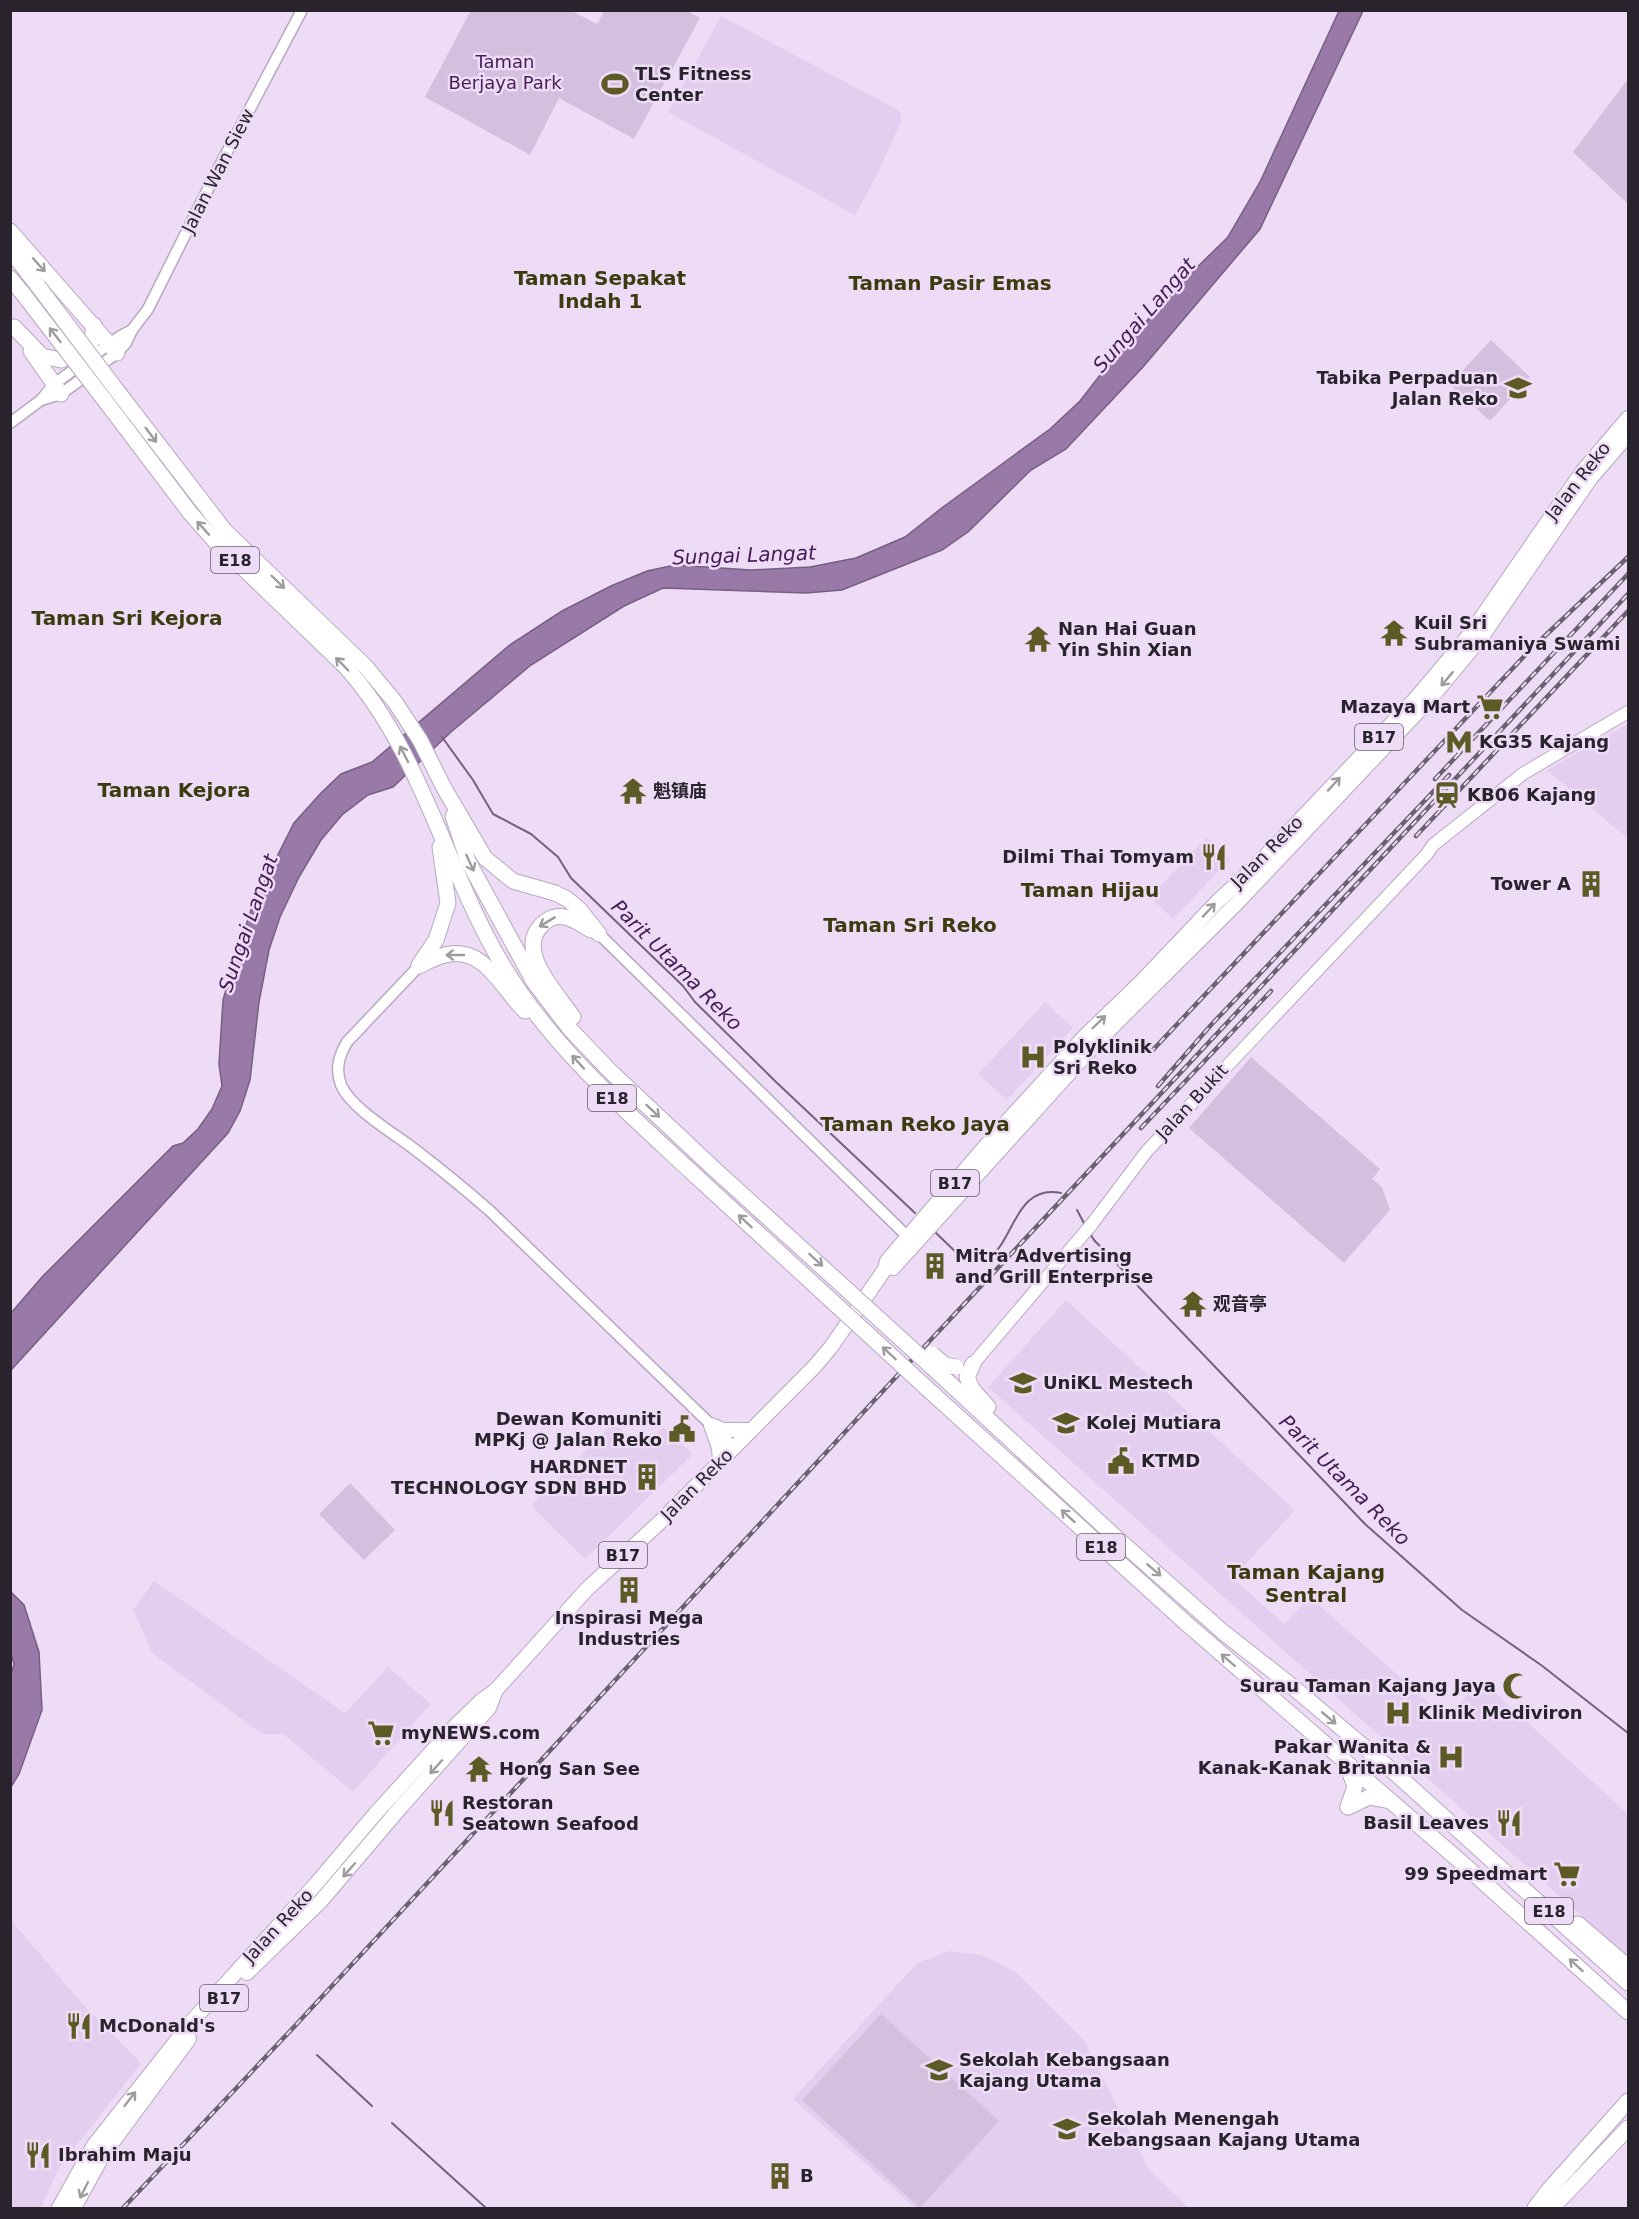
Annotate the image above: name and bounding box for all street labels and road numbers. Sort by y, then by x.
street label: Jalan Wan Siew [177,105,258,237]
street label: Jalan Reko [1540,438,1615,525]
road number: E18 [211,547,259,573]
road number: B17 [1355,724,1403,750]
street label: Jalan Reko [1226,811,1307,893]
street label: Jalan Bukit [1151,1059,1232,1145]
road number: E18 [588,1085,636,1111]
road number: B17 [931,1170,979,1196]
street label: Jalan Reko [656,1444,737,1526]
road number: E18 [1077,1534,1125,1560]
road number: B17 [599,1542,647,1568]
street label: Jalan Reko [238,1884,317,1968]
road number: E18 [1525,1898,1573,1924]
road number: B17 [200,1985,248,2011]

